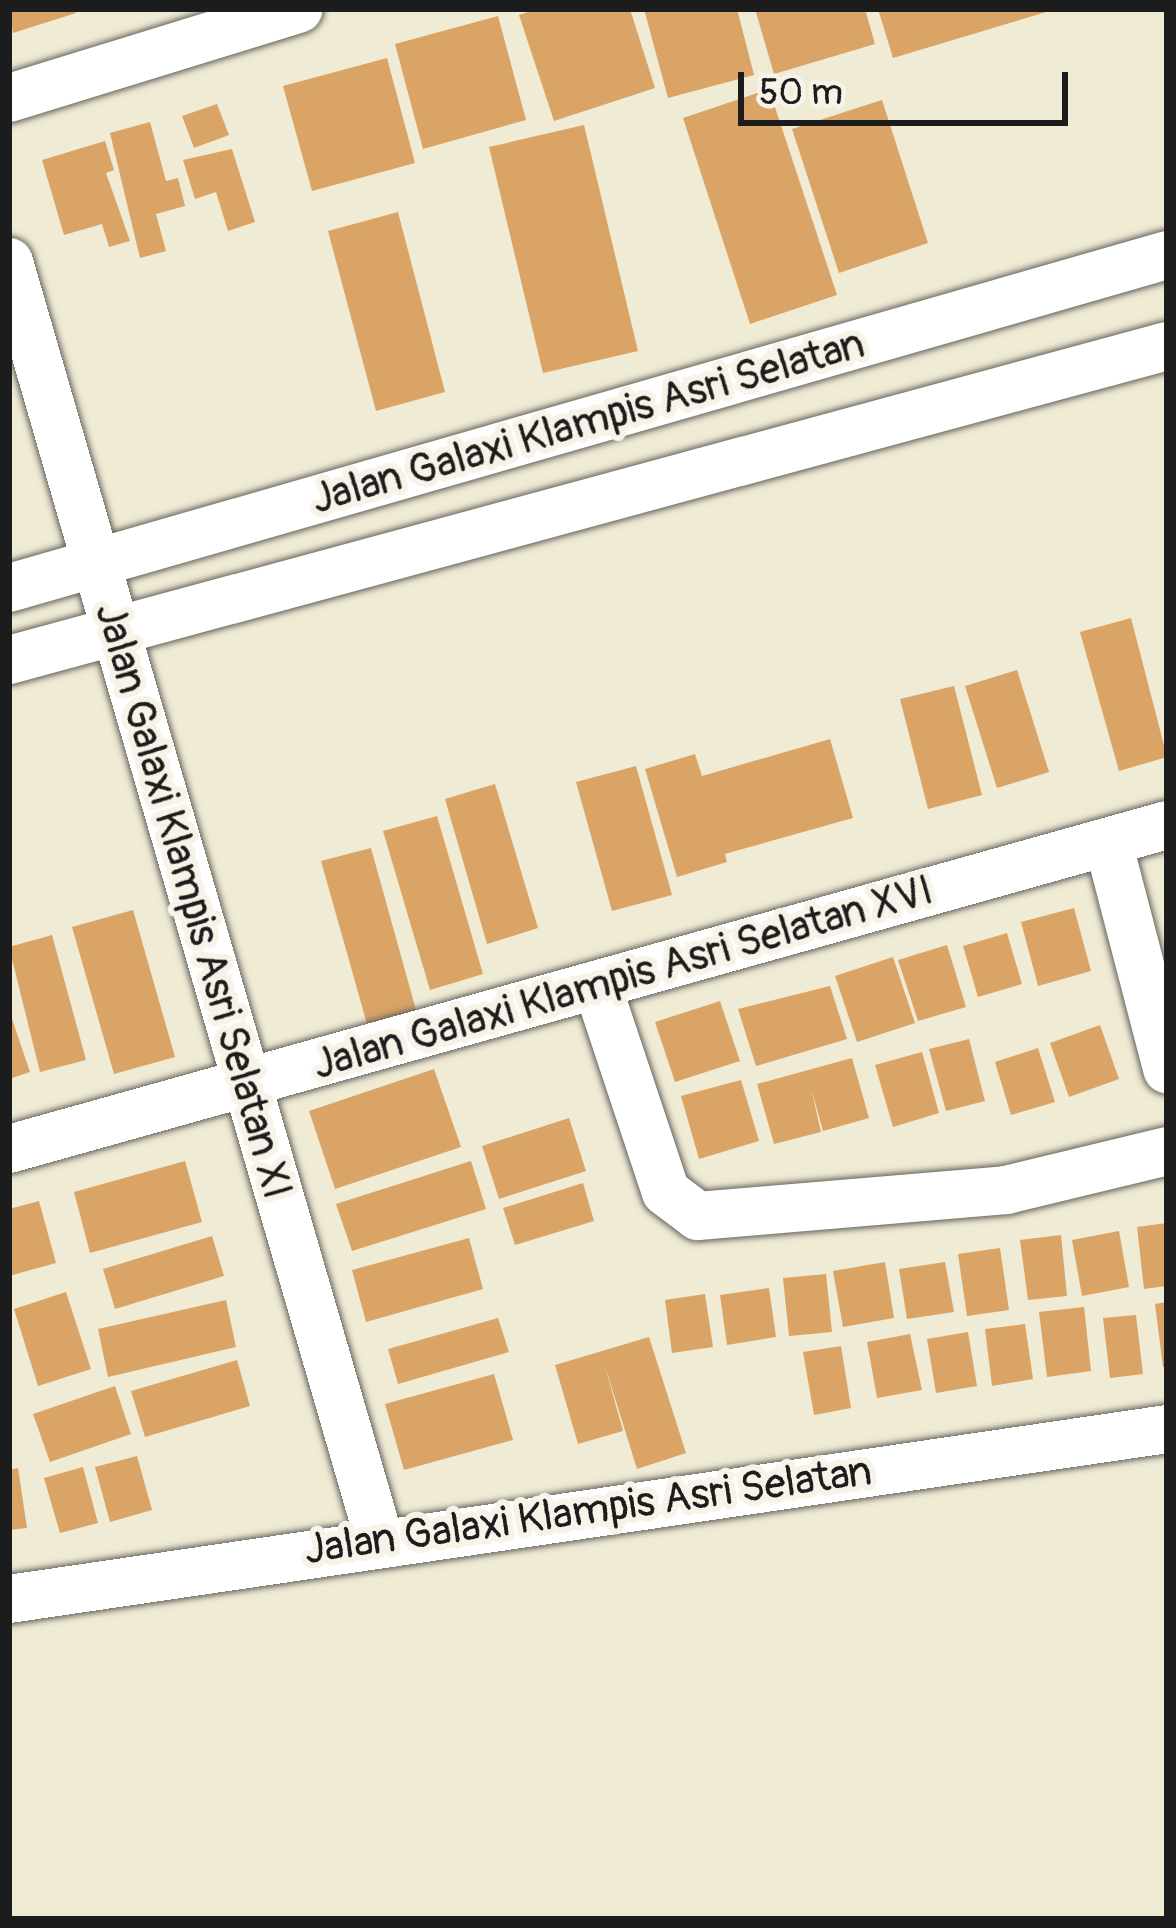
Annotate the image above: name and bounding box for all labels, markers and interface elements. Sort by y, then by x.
scale bar [744,48,1074,122]
text: 50 m [759,70,843,115]
street label: Jalan Galaxi Klampis Asri Selatan [306,319,870,525]
street label: Jalan Galaxi Klampis Asri Selatan XI [84,597,302,1205]
street label: Jalan Galaxi Klampis Asri Selatan XVI [307,865,939,1091]
street label: Jalan Galaxi Klampis Asri Selatan [301,1446,875,1576]

